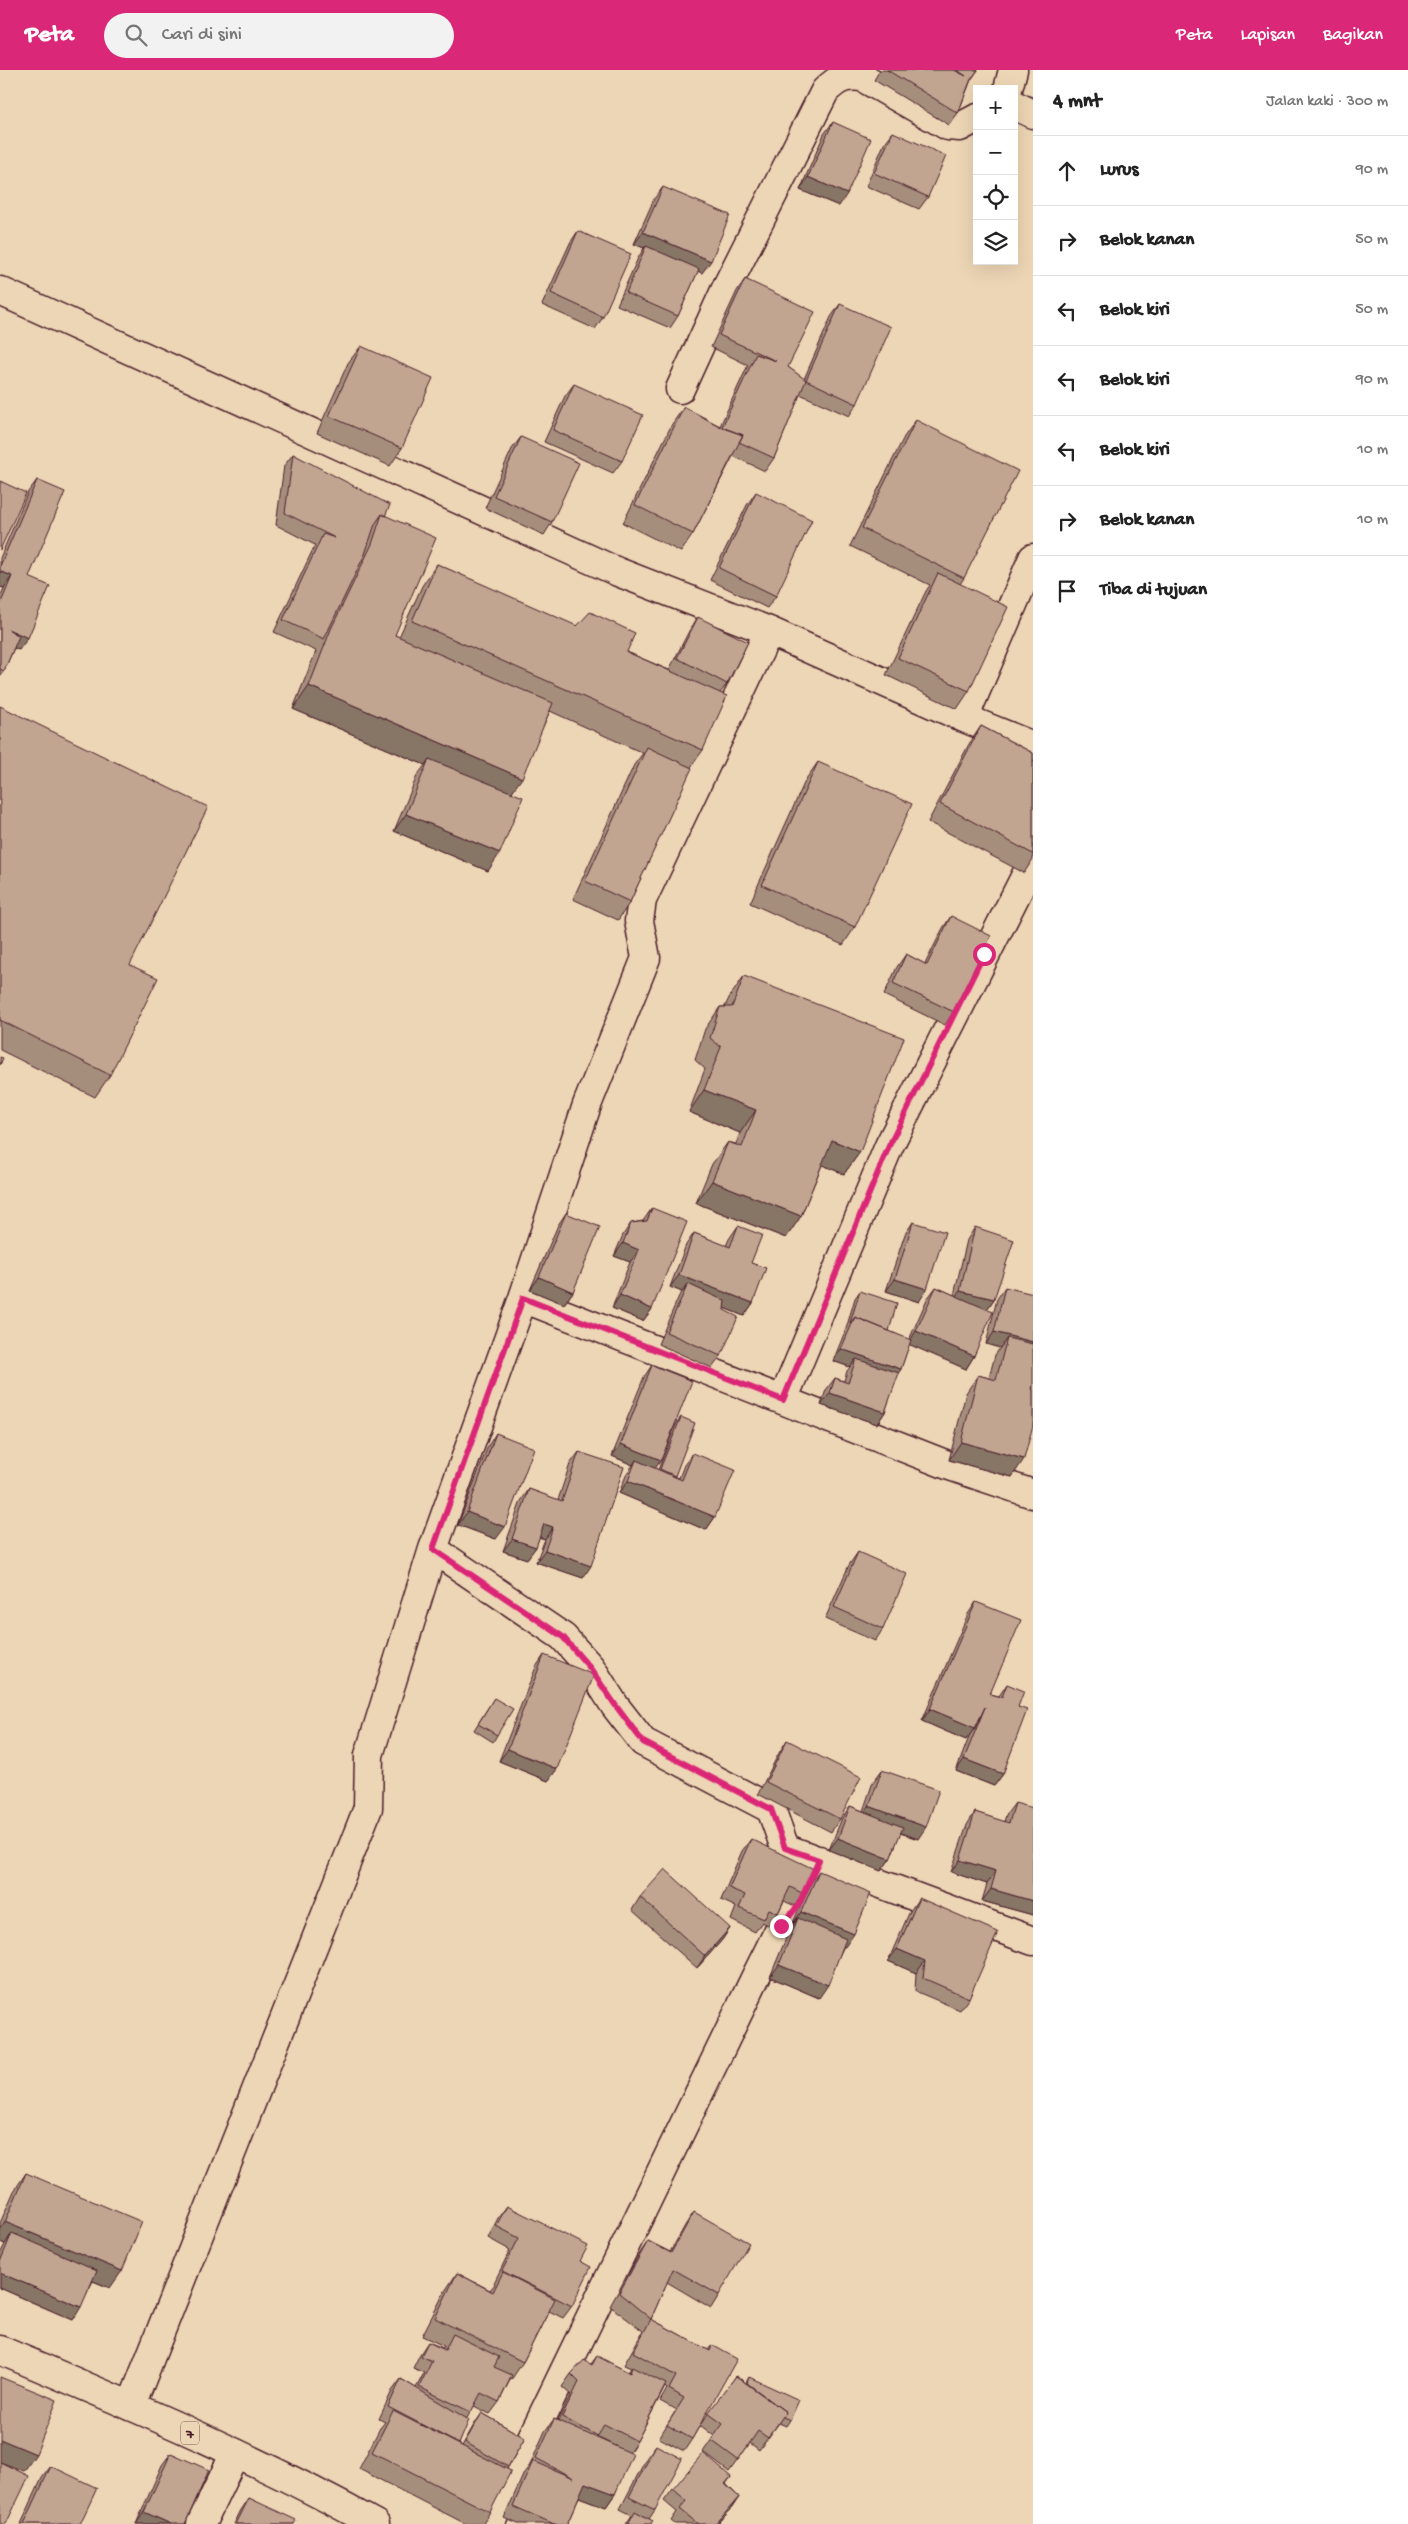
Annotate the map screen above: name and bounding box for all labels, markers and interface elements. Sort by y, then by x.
search box [104,13,454,58]
text: Peta [25,21,74,50]
icon: search [122,21,150,49]
text: Cari di sini [162,24,242,47]
text: Peta [1176,25,1213,46]
text: Lapisan [1241,25,1295,46]
text: Bagikan [1323,25,1383,46]
map controls [973,85,1018,265]
button: + [973,85,1018,130]
text: 4 mnt [1053,90,1101,115]
text: Jalan kaki · 300 m [1266,93,1388,112]
button: − [973,130,1018,175]
icon: ahead [1053,157,1081,185]
text: Lurus [1100,159,1139,182]
text: 90 m [1356,161,1388,180]
button: locate [973,175,1018,220]
button: layers [973,220,1018,265]
icon: right [1053,227,1081,255]
text: Belok kanan [1100,229,1194,252]
text: 50 m [1355,231,1388,250]
icon: left [1053,297,1081,325]
text: Belok kiri [1100,299,1170,322]
text: 50 m [1355,301,1388,320]
icon: left [1053,367,1081,395]
text: Belok kiri [1100,369,1170,392]
text: 90 m [1356,371,1388,390]
icon: left [1053,437,1081,465]
text: Belok kiri [1100,439,1170,462]
text: 10 m [1357,441,1388,460]
icon: right [1053,507,1081,535]
text: Belok kanan [1100,509,1194,532]
text: 10 m [1357,511,1388,530]
icon: arrive [1053,577,1081,605]
text: Tiba di tujuan [1100,579,1207,602]
route start [973,943,996,966]
route end [770,1915,793,1938]
road number: 7 [181,2422,199,2444]

